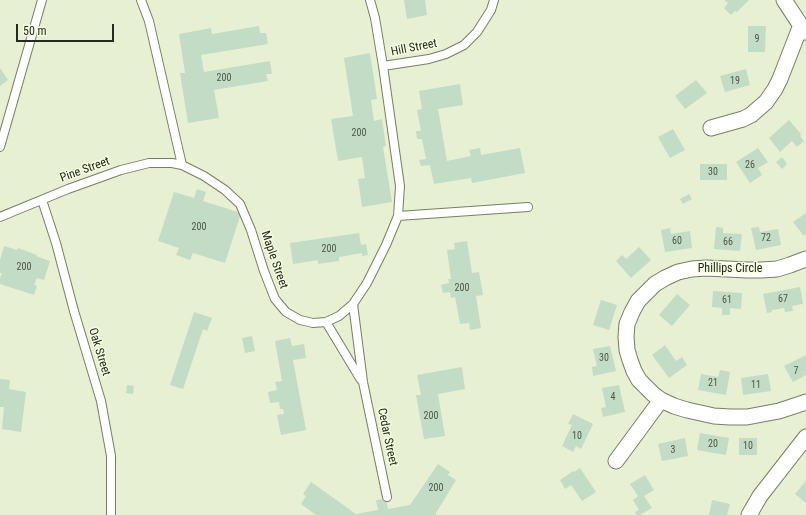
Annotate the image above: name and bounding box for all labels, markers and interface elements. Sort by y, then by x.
scale bar [18,16,116,42]
text: 50 m [23,24,47,38]
house number: 9 [755,33,759,45]
street label: Hill Street [390,36,438,60]
house number: 200 [217,72,231,84]
house number: 19 [730,75,740,87]
house number: 200 [352,127,366,139]
street label: Pine Street [58,154,112,186]
house number: 26 [745,159,755,171]
house number: 30 [708,166,718,178]
house number: 200 [192,221,206,233]
street label: Maple Street [257,229,291,291]
house number: 72 [761,232,771,244]
house number: 60 [672,235,682,247]
house number: 66 [723,236,733,248]
house number: 200 [322,243,336,255]
house number: 200 [17,261,31,273]
street label: Phillips Circle [698,262,762,276]
house number: 200 [455,282,469,294]
house number: 67 [778,293,788,305]
house number: 61 [722,294,732,306]
street label: Oak Street [85,326,113,378]
house number: 30 [599,352,609,364]
house number: 7 [794,365,798,377]
house number: 21 [708,377,718,389]
house number: 11 [751,379,761,391]
house number: 4 [611,391,615,403]
street label: Cedar Street [374,407,400,467]
house number: 200 [424,410,438,422]
house number: 10 [572,430,582,442]
house number: 20 [708,438,718,450]
house number: 10 [743,440,753,452]
house number: 3 [671,444,675,456]
house number: 200 [429,482,443,494]

